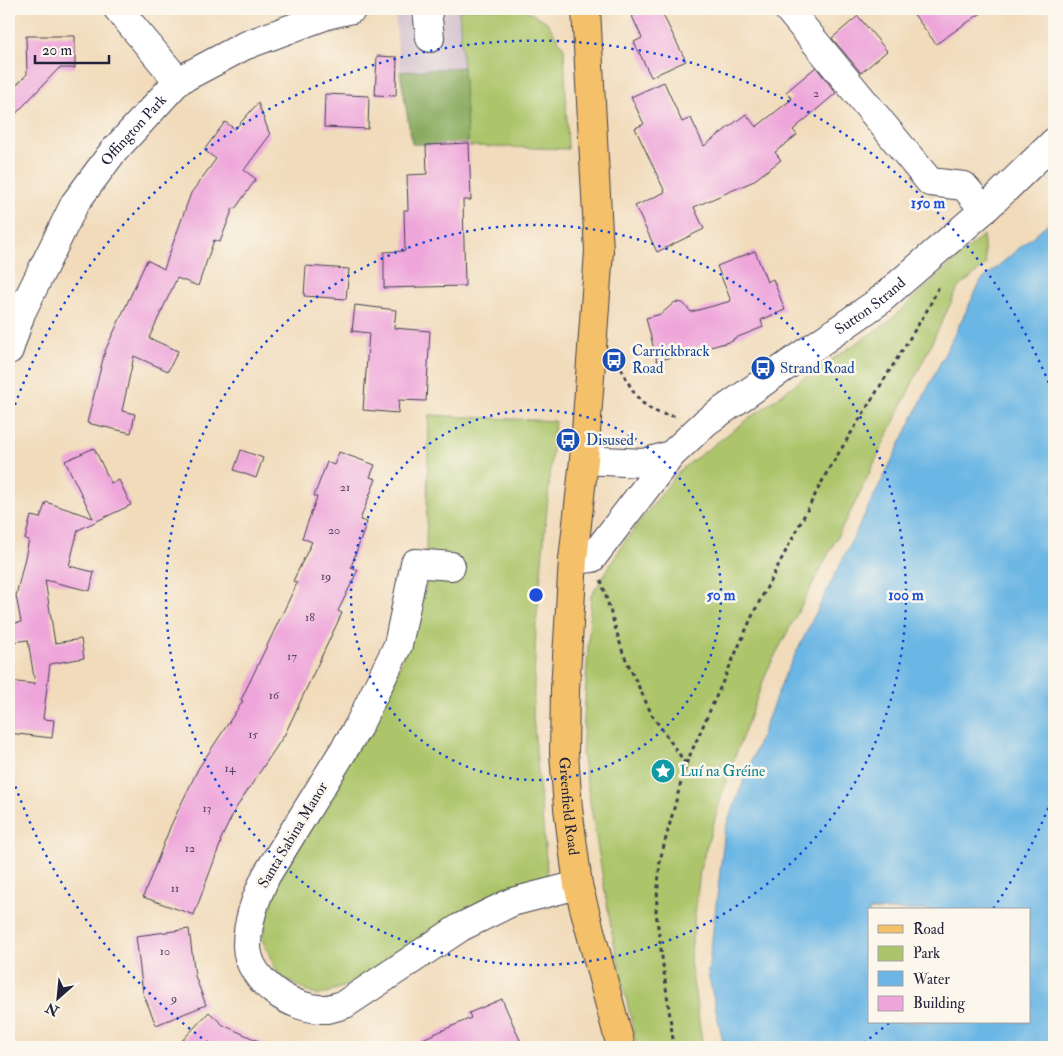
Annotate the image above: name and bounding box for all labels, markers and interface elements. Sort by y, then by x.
scale bar [35,32,109,64]
text: 20 m [42,41,72,60]
house number: 2 [813,86,819,101]
street label: Offington Park [96,90,171,170]
text: 150 m [911,194,945,213]
street label: Sutton Strand [831,273,910,339]
place label: Carrickbrack Road [632,342,710,378]
bus stop icon: Carrickbrack Road [601,347,627,373]
bus stop icon: Strand Road [750,355,776,381]
place label: Strand Road [780,359,855,378]
bus stop icon: Disused [555,427,581,453]
place label: Disused [586,431,635,450]
house number: 21 [340,480,350,495]
house number: 20 [328,523,340,538]
house number: 19 [321,569,331,584]
centre of rings [527,586,545,604]
text: 50 m [707,586,736,605]
text: 100 m [888,586,924,605]
house number: 18 [305,610,315,625]
house number: 17 [287,649,297,664]
house number: 16 [269,688,280,703]
house number: 15 [248,727,258,742]
street label: Greenfield Road [555,756,584,857]
place icon: Luí na Gréine [650,758,676,784]
house number: 14 [225,761,236,776]
place label: Luí na Gréine [680,762,765,781]
street label: Santa Sabina Manor [254,778,332,891]
house number: 13 [203,801,211,816]
house number: 12 [185,841,195,856]
house number: 11 [171,881,179,896]
legend [868,908,1030,1024]
text: Road [913,920,945,939]
house number: 10 [160,944,170,959]
text: Park [913,944,940,963]
text: Water [912,970,950,989]
north arrow [32,974,82,1024]
house number: 9 [170,991,177,1006]
text: Building [913,994,965,1013]
text: N [42,999,63,1020]

